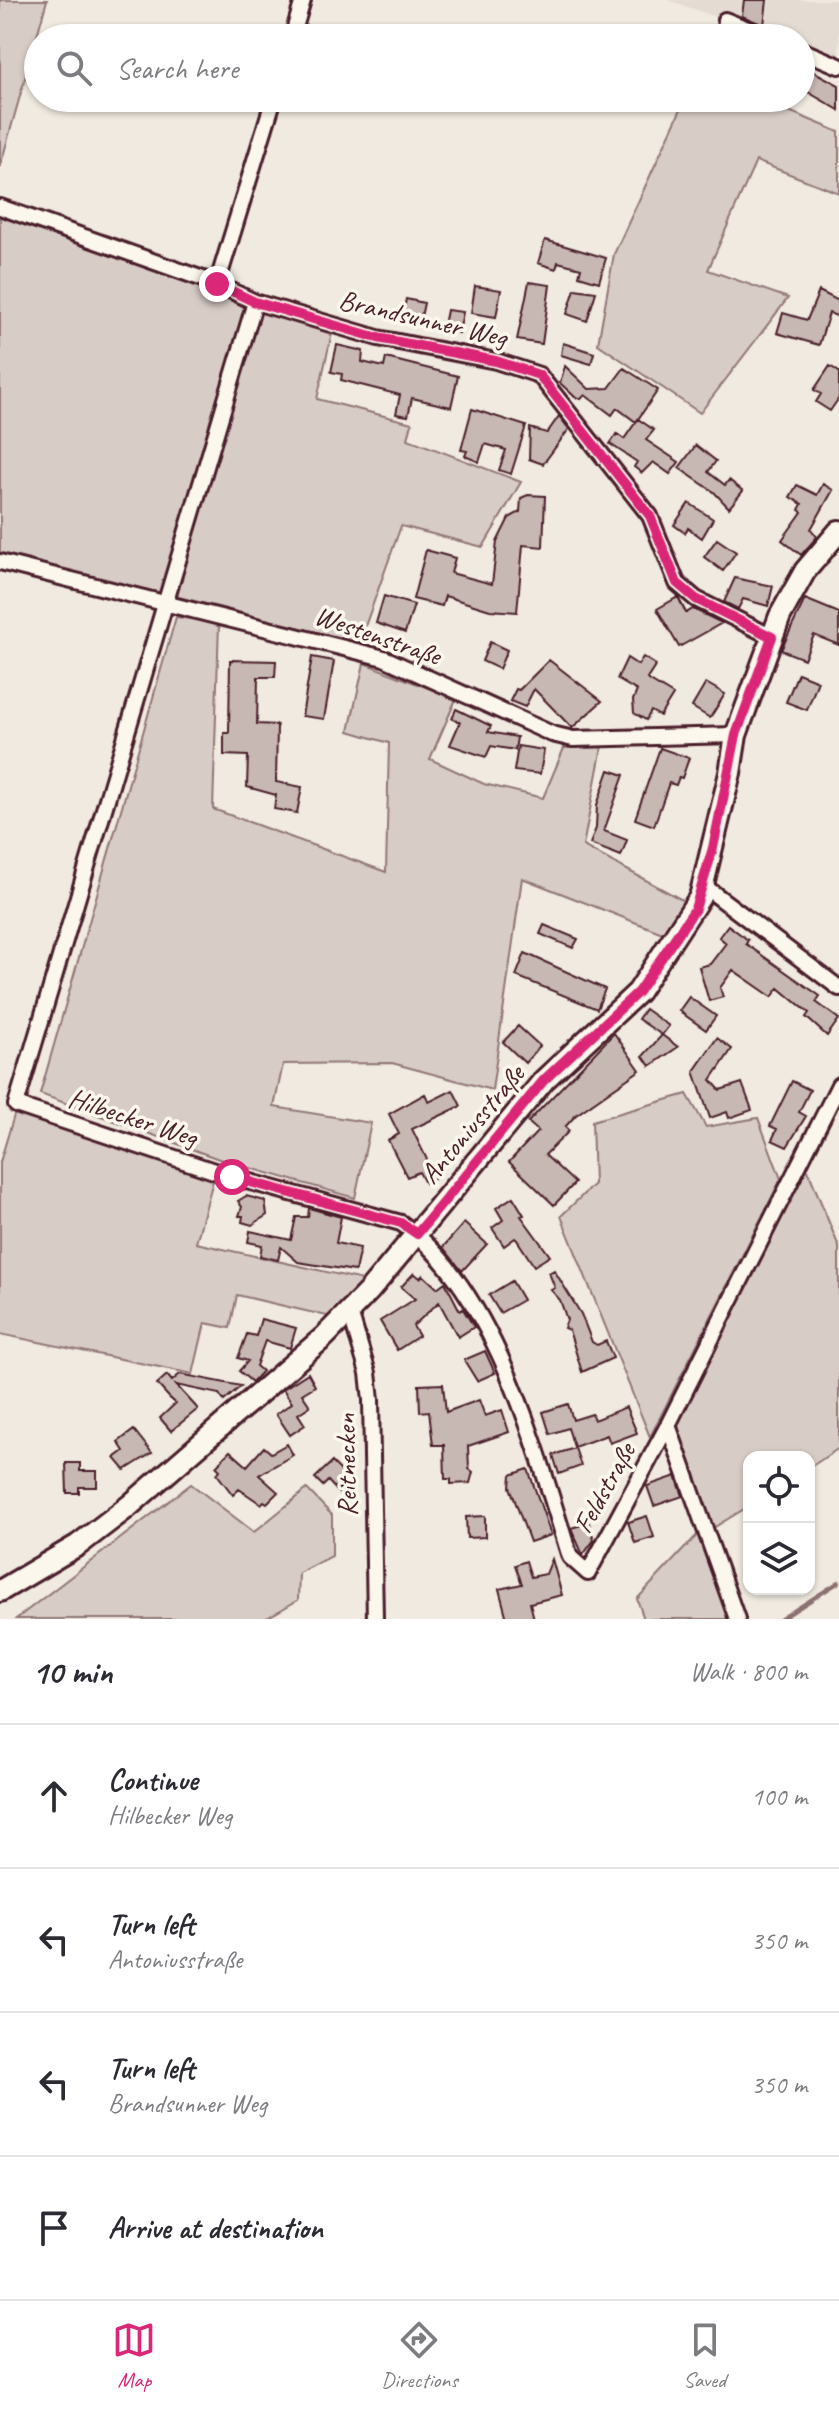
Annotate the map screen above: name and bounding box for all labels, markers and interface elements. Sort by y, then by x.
search box [24,24,815,112]
icon: search [52,46,96,90]
text: Search here [116,49,238,87]
route end [199,266,235,302]
street label: Brandsunner Weg [336,282,512,355]
street label: Westenstraße [311,597,447,673]
street label: Antoniusstraße [412,1056,533,1191]
street label: Hilbecker Weg [64,1080,204,1155]
route start [214,1159,250,1195]
street label: Reitnecken [328,1413,364,1517]
street label: Feldstraße [565,1435,644,1539]
map controls [743,1451,815,1595]
button: locate [743,1451,815,1523]
button: layers [743,1523,815,1595]
text: 10 min [32,1650,112,1693]
text: Walk · 800 m [690,1655,807,1688]
text: Continue [108,1761,198,1799]
icon: ahead [32,1774,76,1818]
text: 100 m [751,1780,807,1813]
text: Hilbecker Weg [108,1799,232,1832]
text: Turn left [108,1905,195,1943]
icon: left [32,1918,76,1962]
text: 350 m [751,1924,807,1957]
text: Antoniusstraße [108,1943,242,1976]
text: Turn left [108,2049,195,2087]
icon: left [32,2062,76,2106]
text: 350 m [751,2068,807,2101]
text: Brandsunner Weg [108,2087,267,2120]
icon: arrive [32,2206,76,2250]
text: Arrive at destination [108,2209,323,2247]
tab: Map [112,2318,156,2394]
tab: Directions [381,2318,458,2394]
tab: Saved [683,2318,727,2394]

